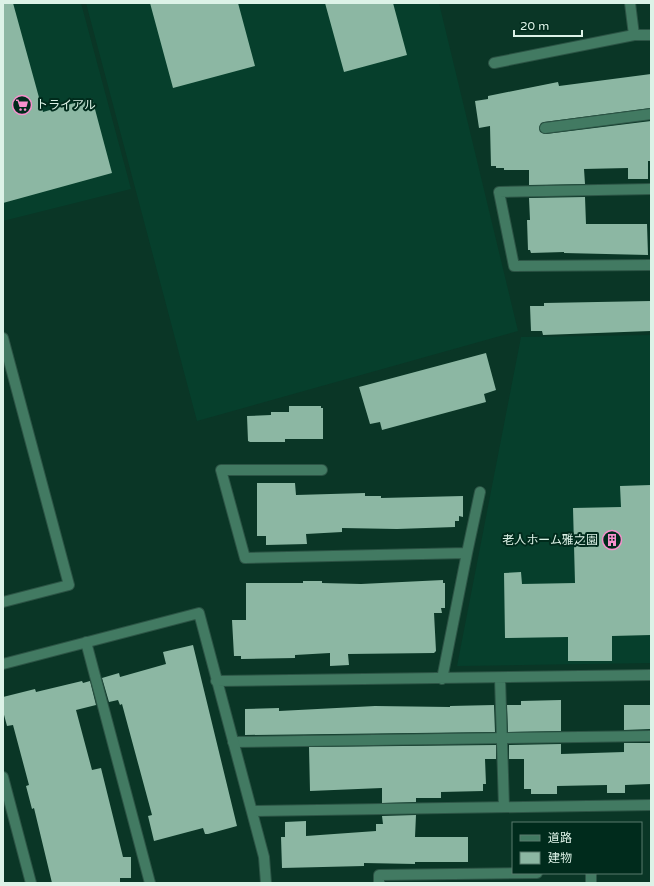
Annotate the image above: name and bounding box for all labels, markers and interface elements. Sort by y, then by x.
scale bar [514,12,582,38]
text: 20 m [520,19,549,33]
supermarket icon: トライアル [11,94,33,116]
place label: トライアル [36,98,96,112]
building icon: 老人ホーム雅之園 [601,529,623,551]
place label: 老人ホーム雅之園 [502,533,598,547]
legend [512,822,642,874]
text: 道路 [548,831,572,845]
text: 建物 [548,851,572,865]

